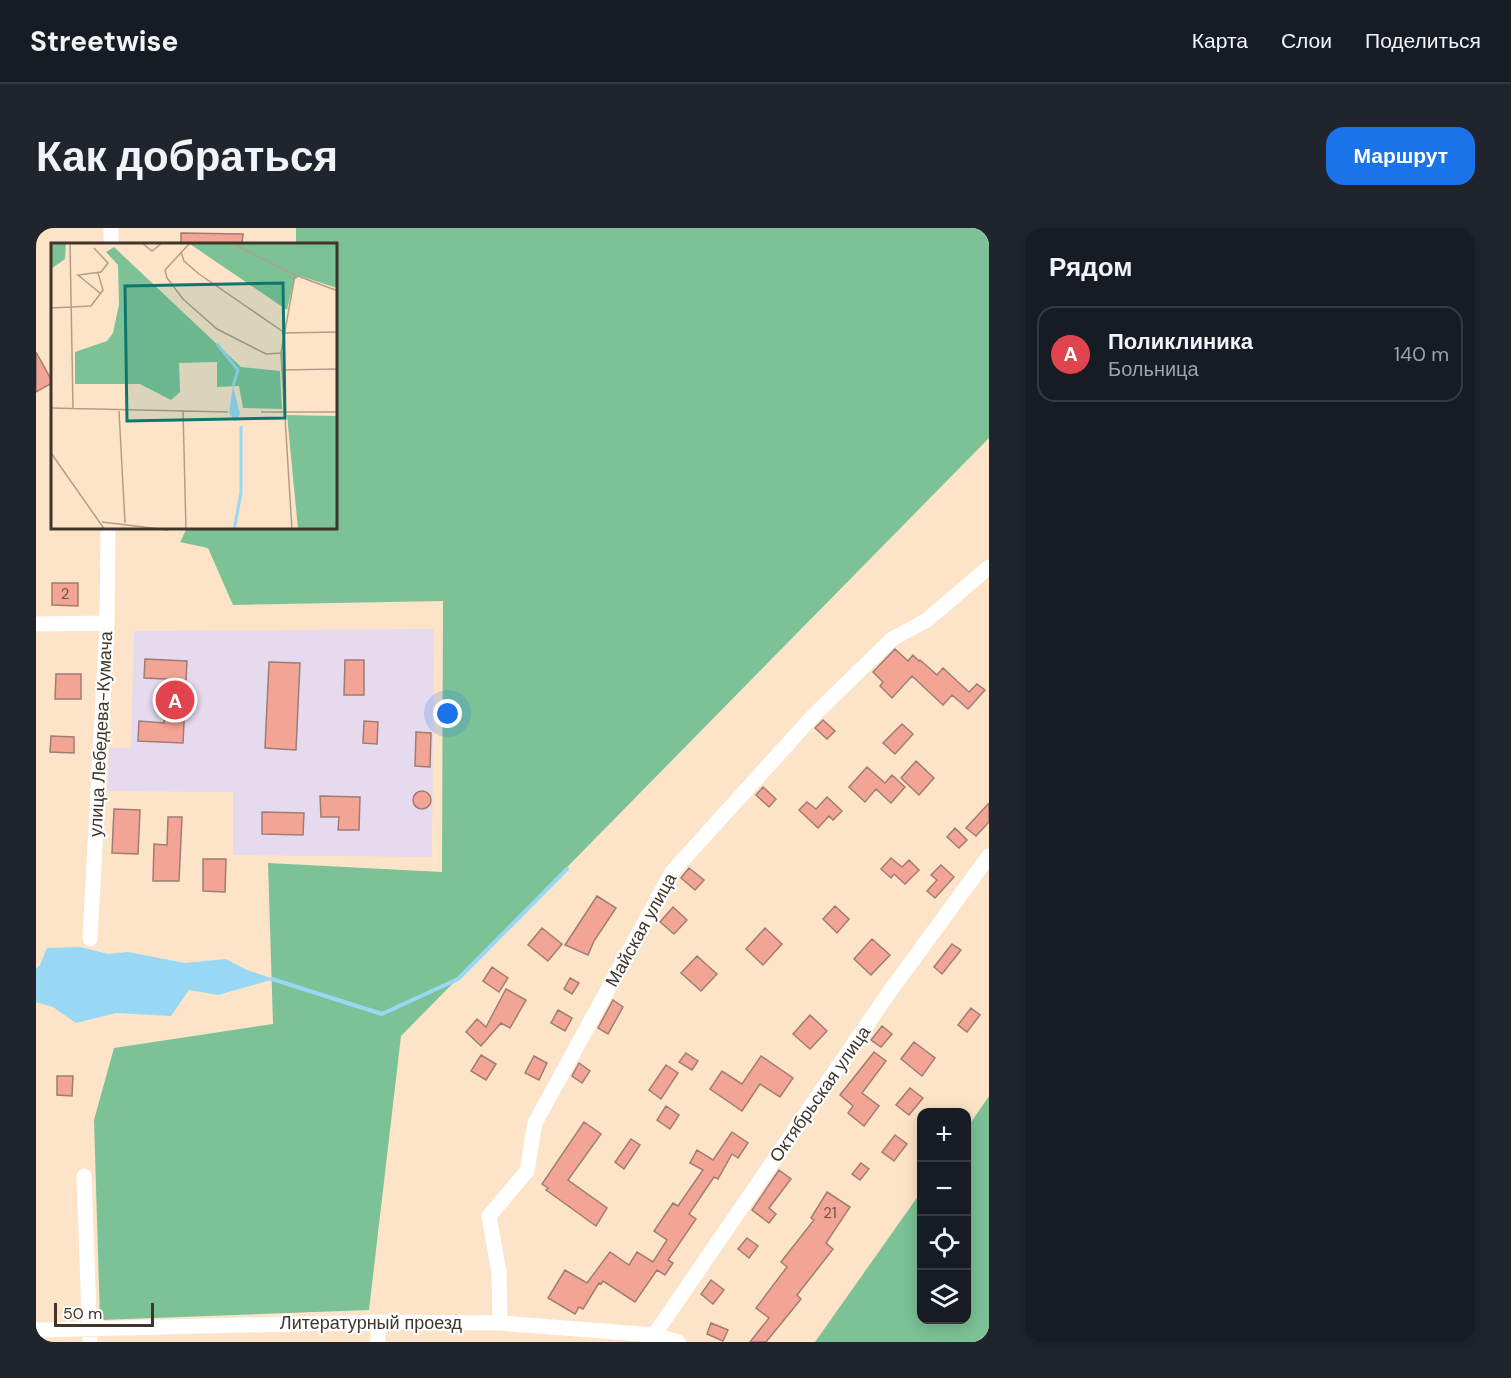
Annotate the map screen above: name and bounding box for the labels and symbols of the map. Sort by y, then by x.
inset map [51,243,338,530]
house number: 2 [61,584,69,604]
street label: улица Лебедева-Кумача [84,630,118,837]
pin: A [156,678,194,722]
your location [433,699,462,728]
street label: Майская улица [600,868,683,991]
street label: Октябрьская улица [764,1020,877,1167]
house number: 21 [823,1203,837,1223]
scale bar [54,1300,154,1328]
street label: Литературный проезд [280,1311,463,1335]

